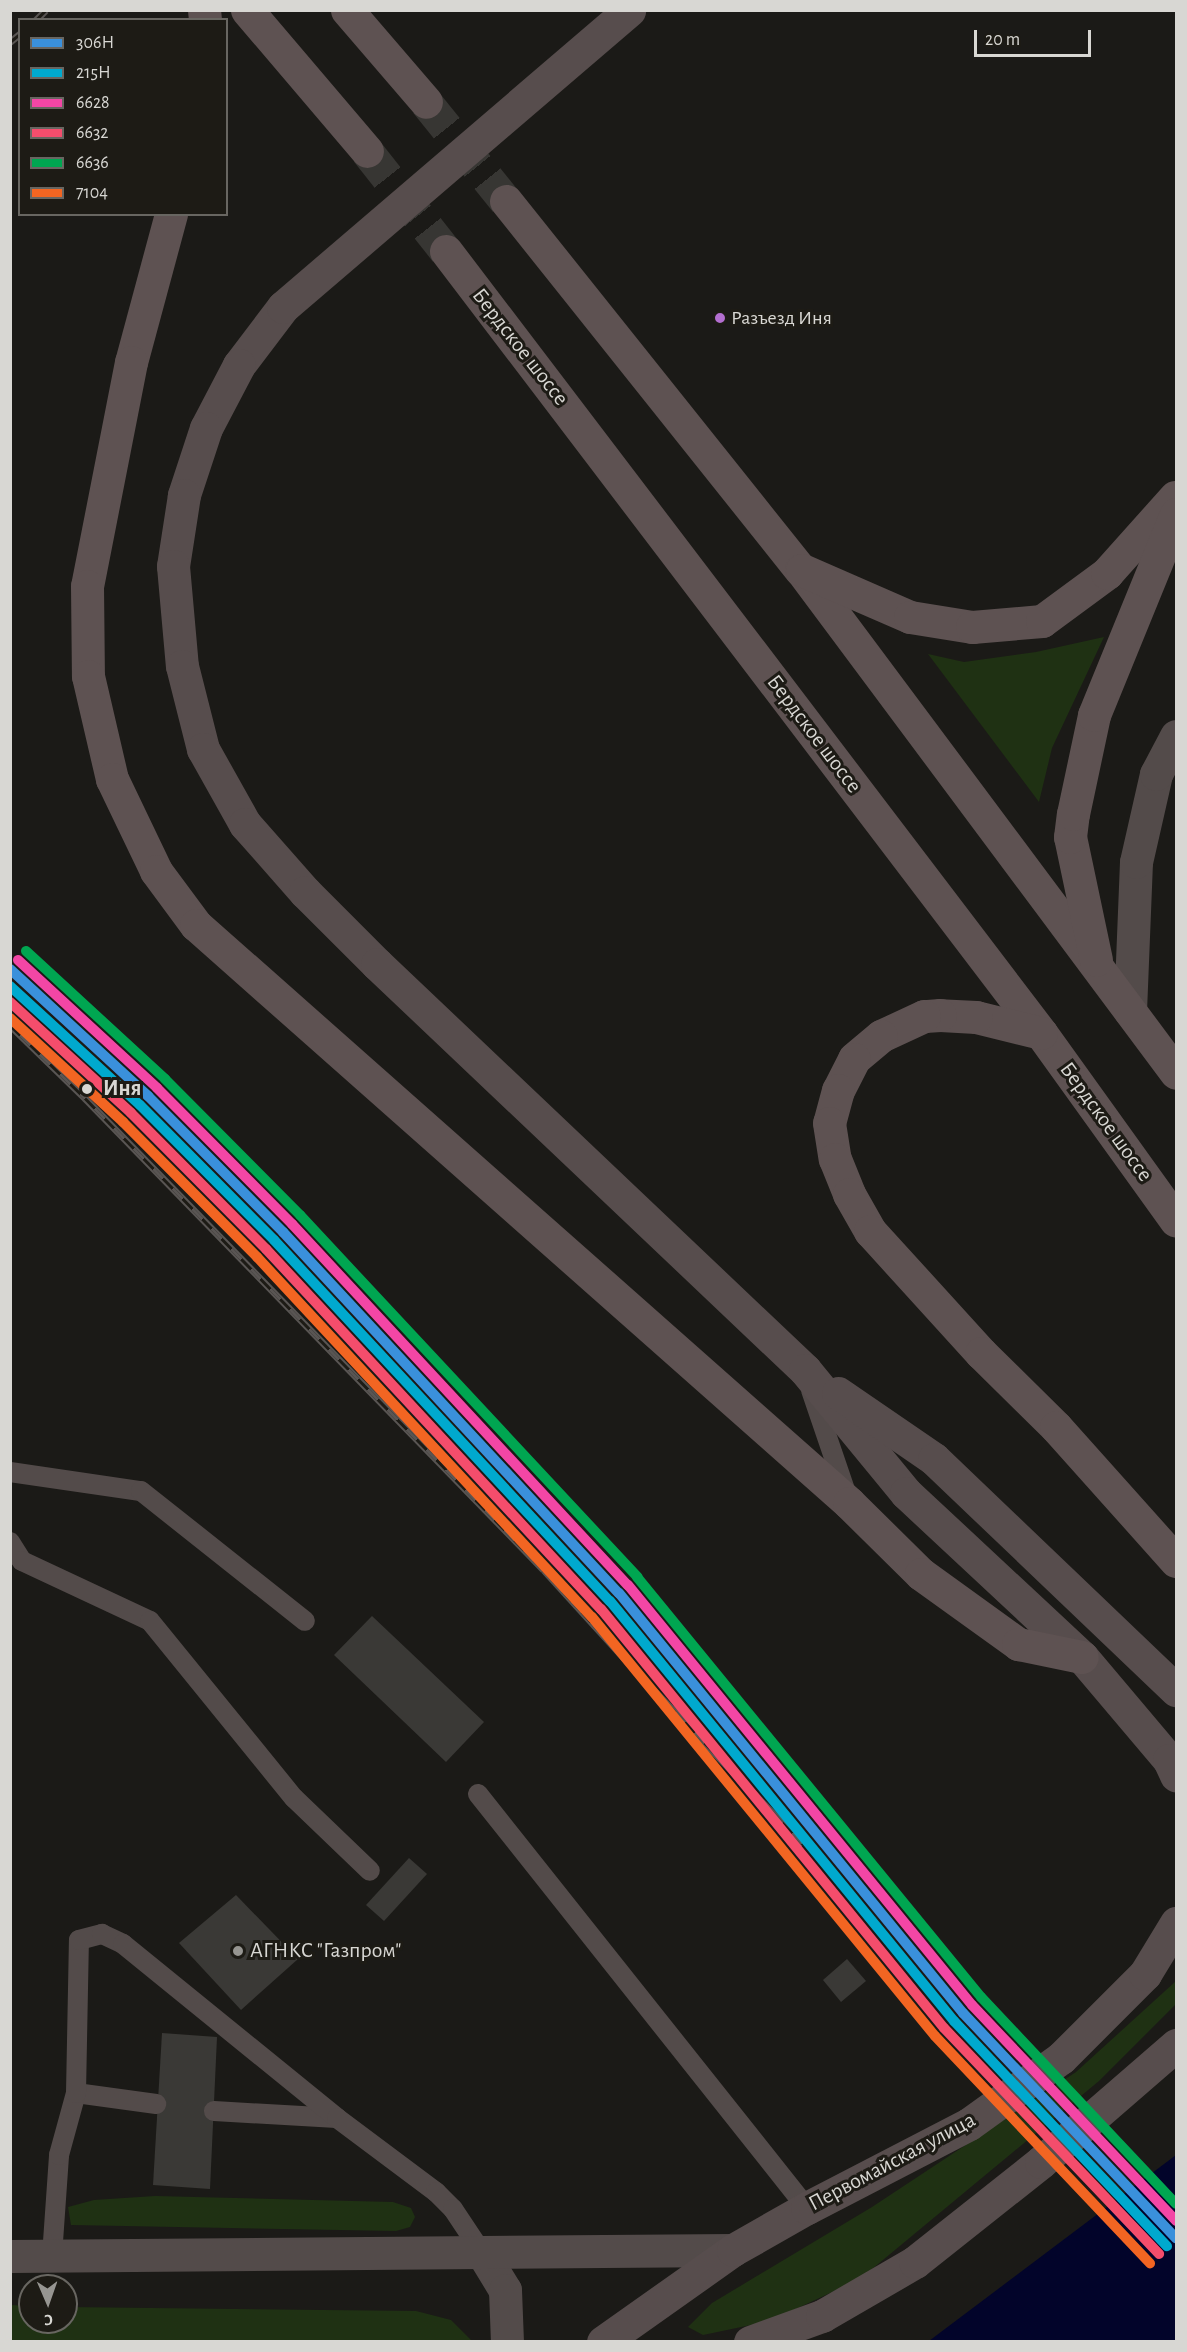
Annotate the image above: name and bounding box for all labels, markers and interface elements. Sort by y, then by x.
legend [18,18,228,216]
scale bar [977,18,1094,56]
text: 20 m [985,31,1020,49]
text: 306Н [76,34,114,52]
text: 215Н [76,64,111,82]
text: 6628 [76,94,110,112]
text: 6632 [76,124,109,142]
text: 6636 [76,154,109,172]
text: 7104 [76,184,108,202]
street label: Бердское шоссе [466,283,574,411]
place label: Разъезд Иня [731,306,832,330]
marker: Разъезд Иня [714,312,726,324]
street label: Бердское шоссе [761,669,867,799]
street label: Бердское шоссе [1054,1057,1158,1187]
place label: Иня [103,1076,141,1102]
marker: Иня [76,1078,98,1100]
place label: АГНКС "Газпром" [250,1938,401,1964]
marker: АГНКС "Газпром" [231,1944,245,1958]
street label: Первомайская улица [804,2107,980,2217]
north arrow [18,2274,78,2334]
text: С [44,2312,53,2328]

